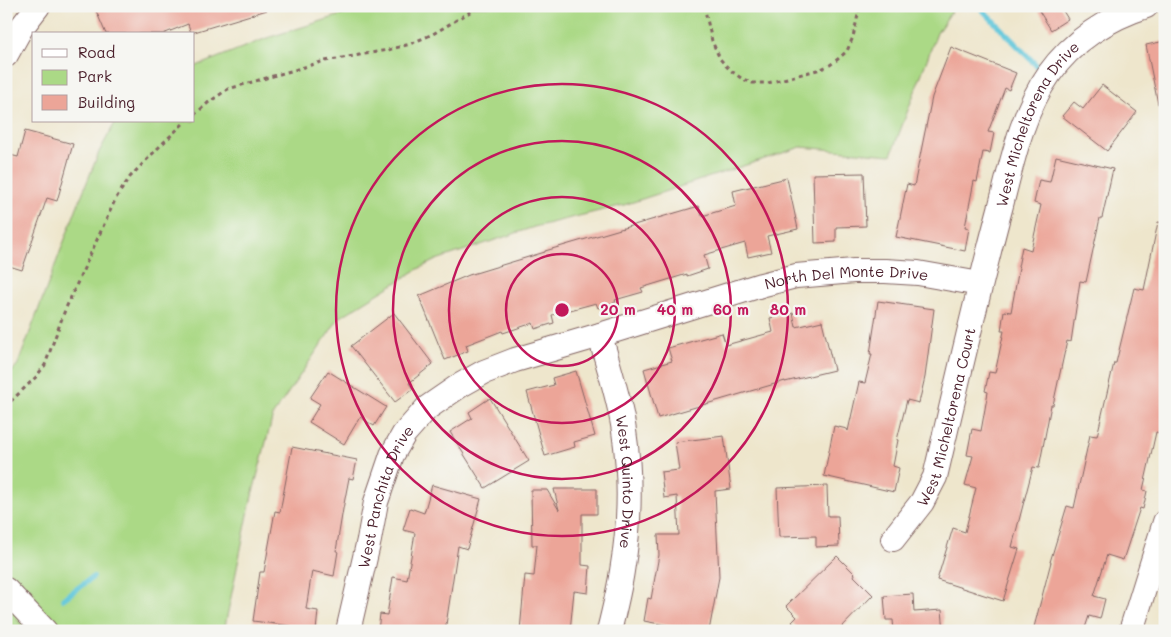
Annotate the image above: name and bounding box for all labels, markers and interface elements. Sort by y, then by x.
legend [32,32,195,122]
street label: West Micheltorena Drive [991,36,1083,209]
text: Road [78,42,115,62]
text: Park [78,66,112,86]
text: Building [78,92,135,112]
street label: North Del Monte Drive [762,261,930,294]
text: 20 m [600,299,636,319]
text: 40 m [657,299,693,319]
text: 60 m [713,299,749,319]
text: 80 m [770,299,806,319]
centre of rings [553,301,571,319]
street label: West Micheltorena Court [912,325,980,510]
street label: West Quinto Drive [612,414,639,550]
street label: West Panchita Drive [353,420,418,570]

